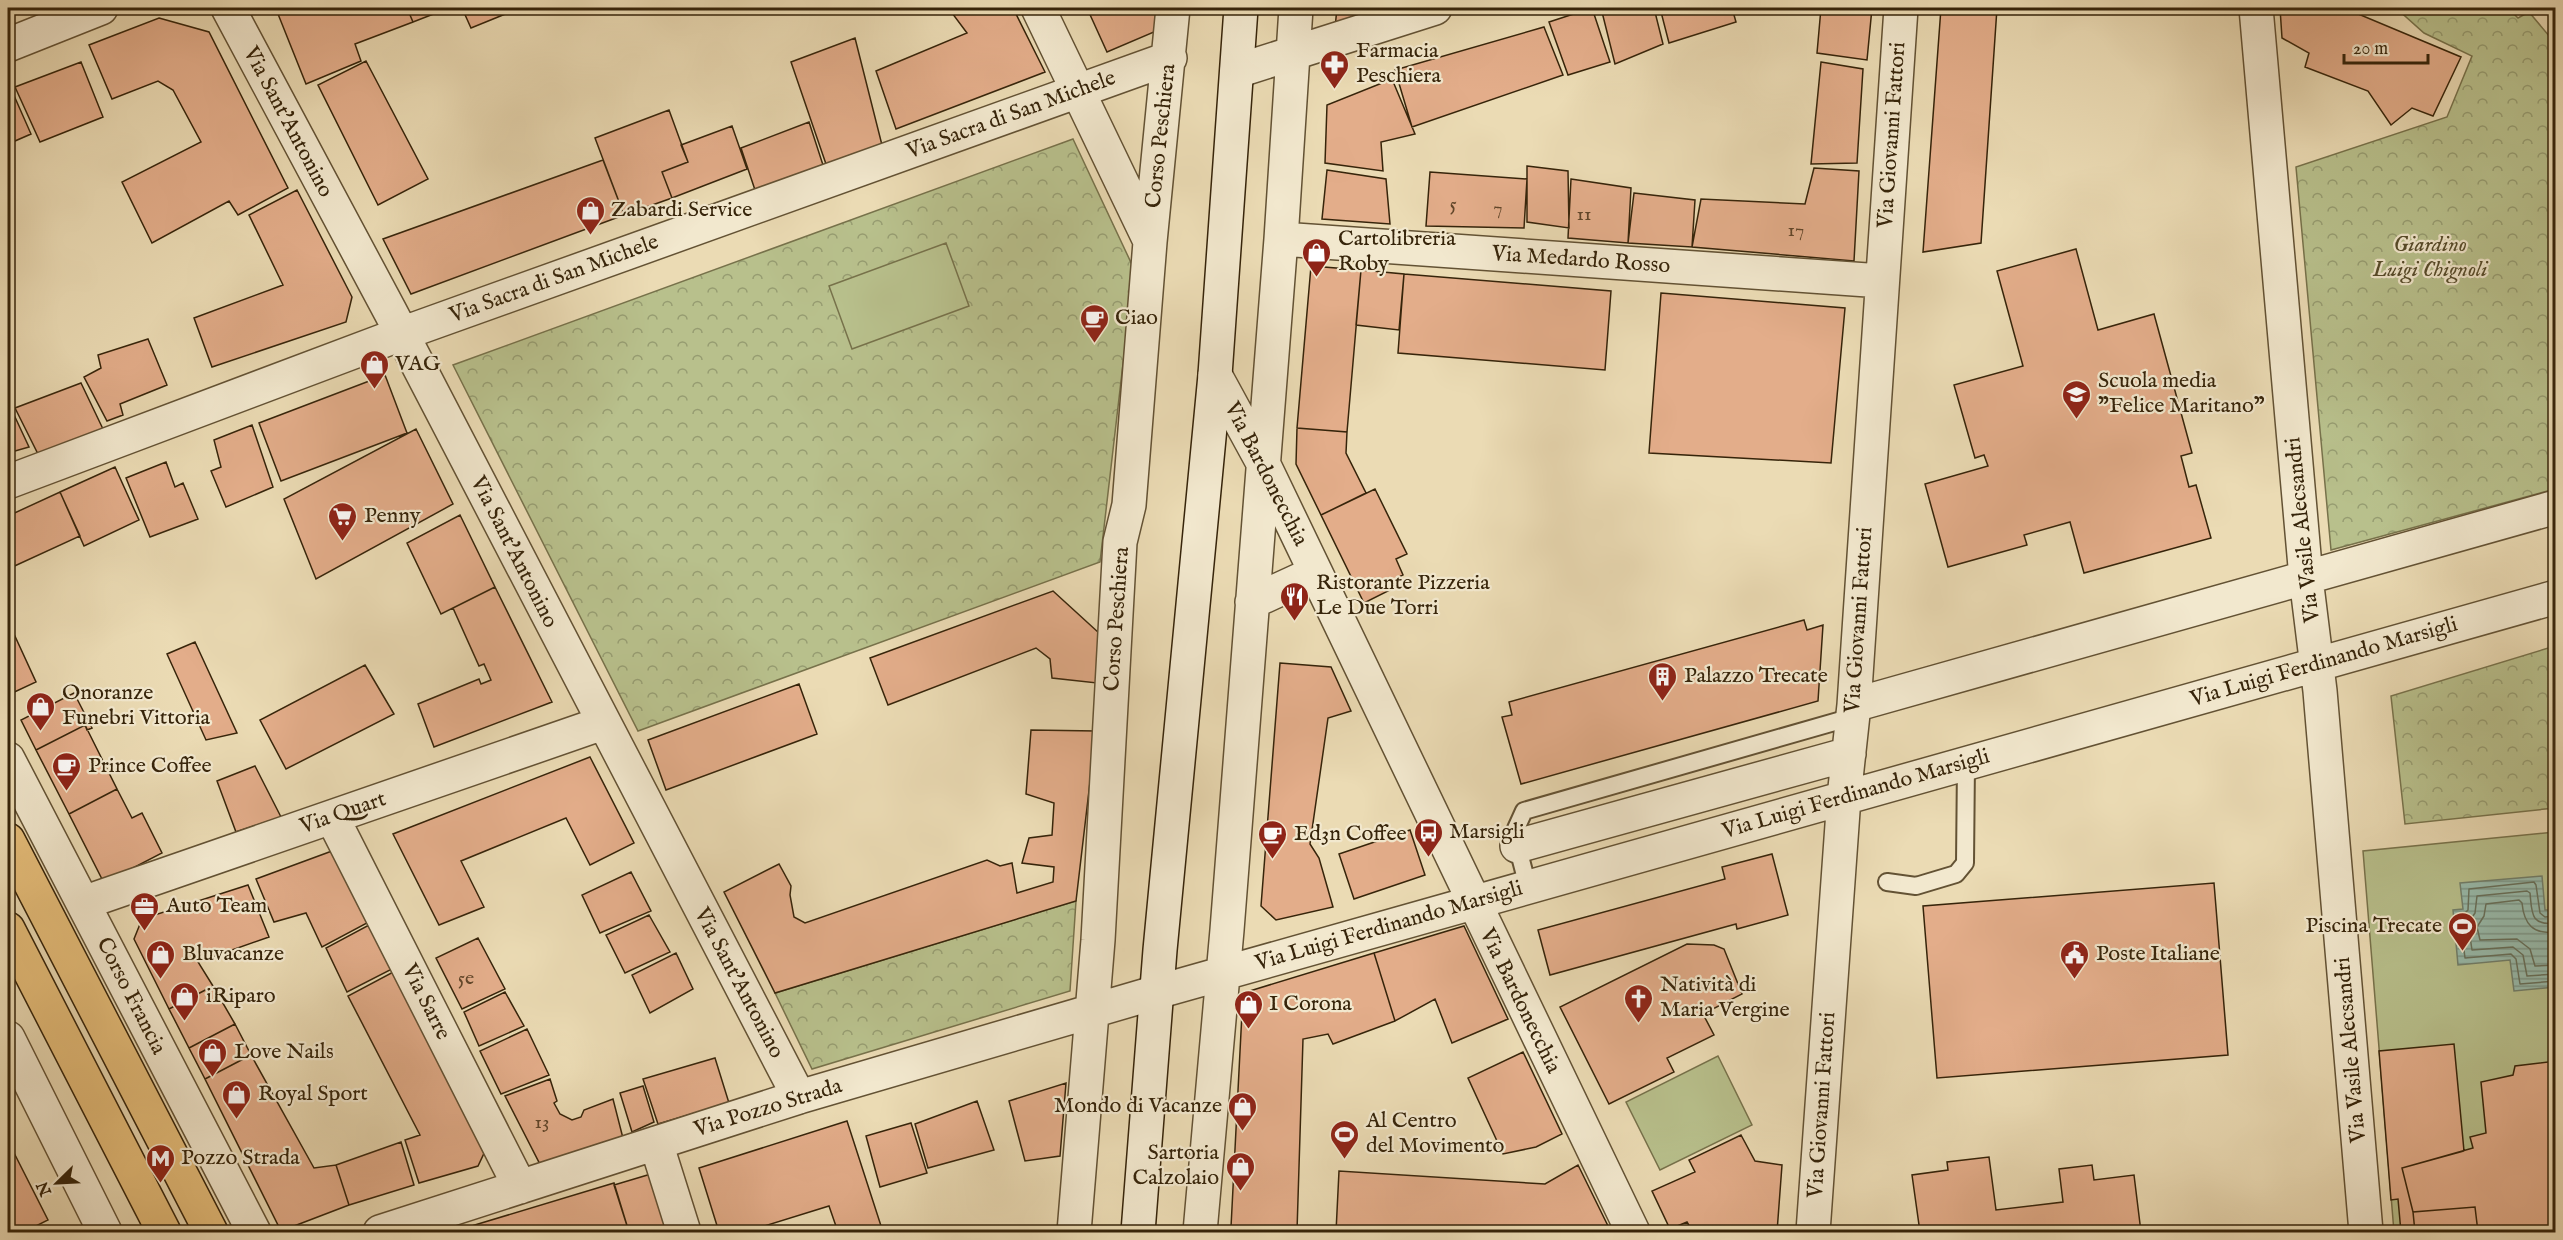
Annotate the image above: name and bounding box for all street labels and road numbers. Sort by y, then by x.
street label: Via Sant'Antonino [236,41,340,202]
street label: Via Giovanni Fattori [1871,41,1912,230]
street label: Corso Peschiera [1140,62,1183,210]
street label: Via Sacra di San Michele [902,64,1119,166]
street label: Via Sacra di San Michele [445,228,662,330]
street label: Via Medardo Rosso [1490,240,1671,280]
street label: Via Bardonecchia [1217,396,1315,551]
street label: Via Vasile Alecsandri [2279,436,2327,625]
street label: Via Sant'Antonino [463,470,564,633]
street label: Via Giovanni Fattori [1838,526,1879,715]
street label: Corso Peschiera [1098,545,1136,692]
street label: Via Luigi Ferdinando Marsigli [2186,610,2461,714]
street label: Via Luigi Ferdinando Marsigli [1718,742,1993,846]
street label: Via Quart [295,785,390,841]
street label: Via Luigi Ferdinando Marsigli [1251,874,1526,978]
street label: Via Sant'Antonino [687,902,791,1063]
street label: Via Bardonecchia [1472,923,1567,1079]
street label: Corso Francia [90,933,173,1060]
street label: Via Vasile Alecsandri [2329,956,2373,1145]
street label: Via Sarre [395,958,457,1045]
street label: Via Giovanni Fattori [1801,1011,1842,1200]
street label: Via Pozzo Strada [690,1072,846,1144]

